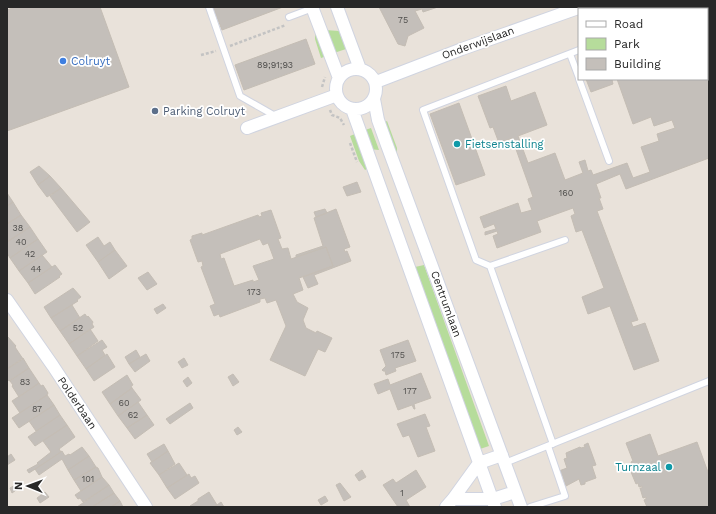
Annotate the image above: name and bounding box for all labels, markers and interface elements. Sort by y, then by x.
legend [578,8,708,80]
house number: 75 [398,15,408,25]
text: Road [614,17,643,31]
street label: Onderwijslaan [440,24,516,62]
text: Park [614,37,640,51]
place label: Colruyt [71,55,110,68]
marker: Colruyt [58,56,68,66]
text: Building [614,57,661,71]
house number: 89;91;93 [257,60,293,70]
place label: Parking Colruyt [163,105,245,118]
marker: Parking Colruyt [150,106,160,116]
place label: Fietsenstalling [465,138,543,151]
marker: Fietsenstalling [452,139,462,149]
house number: 160 [559,188,574,198]
house number: 38 [13,223,23,233]
house number: 40 [15,237,27,247]
house number: 42 [25,249,35,259]
house number: 44 [31,264,42,274]
street label: Centrumlaan [428,269,464,339]
house number: 173 [247,287,261,297]
house number: 52 [73,323,83,333]
house number: 175 [391,350,405,360]
street label: Polderbaan [55,374,99,432]
house number: 83 [20,377,30,387]
house number: 177 [403,386,417,396]
house number: 60 [118,398,130,408]
house number: 87 [32,404,42,414]
house number: 62 [128,410,138,420]
place label: Turnzaal [615,461,662,474]
marker: Turnzaal [664,462,674,472]
north arrow [8,466,48,506]
house number: 101 [82,474,94,484]
text: N [12,482,25,490]
house number: 1 [400,488,404,498]

